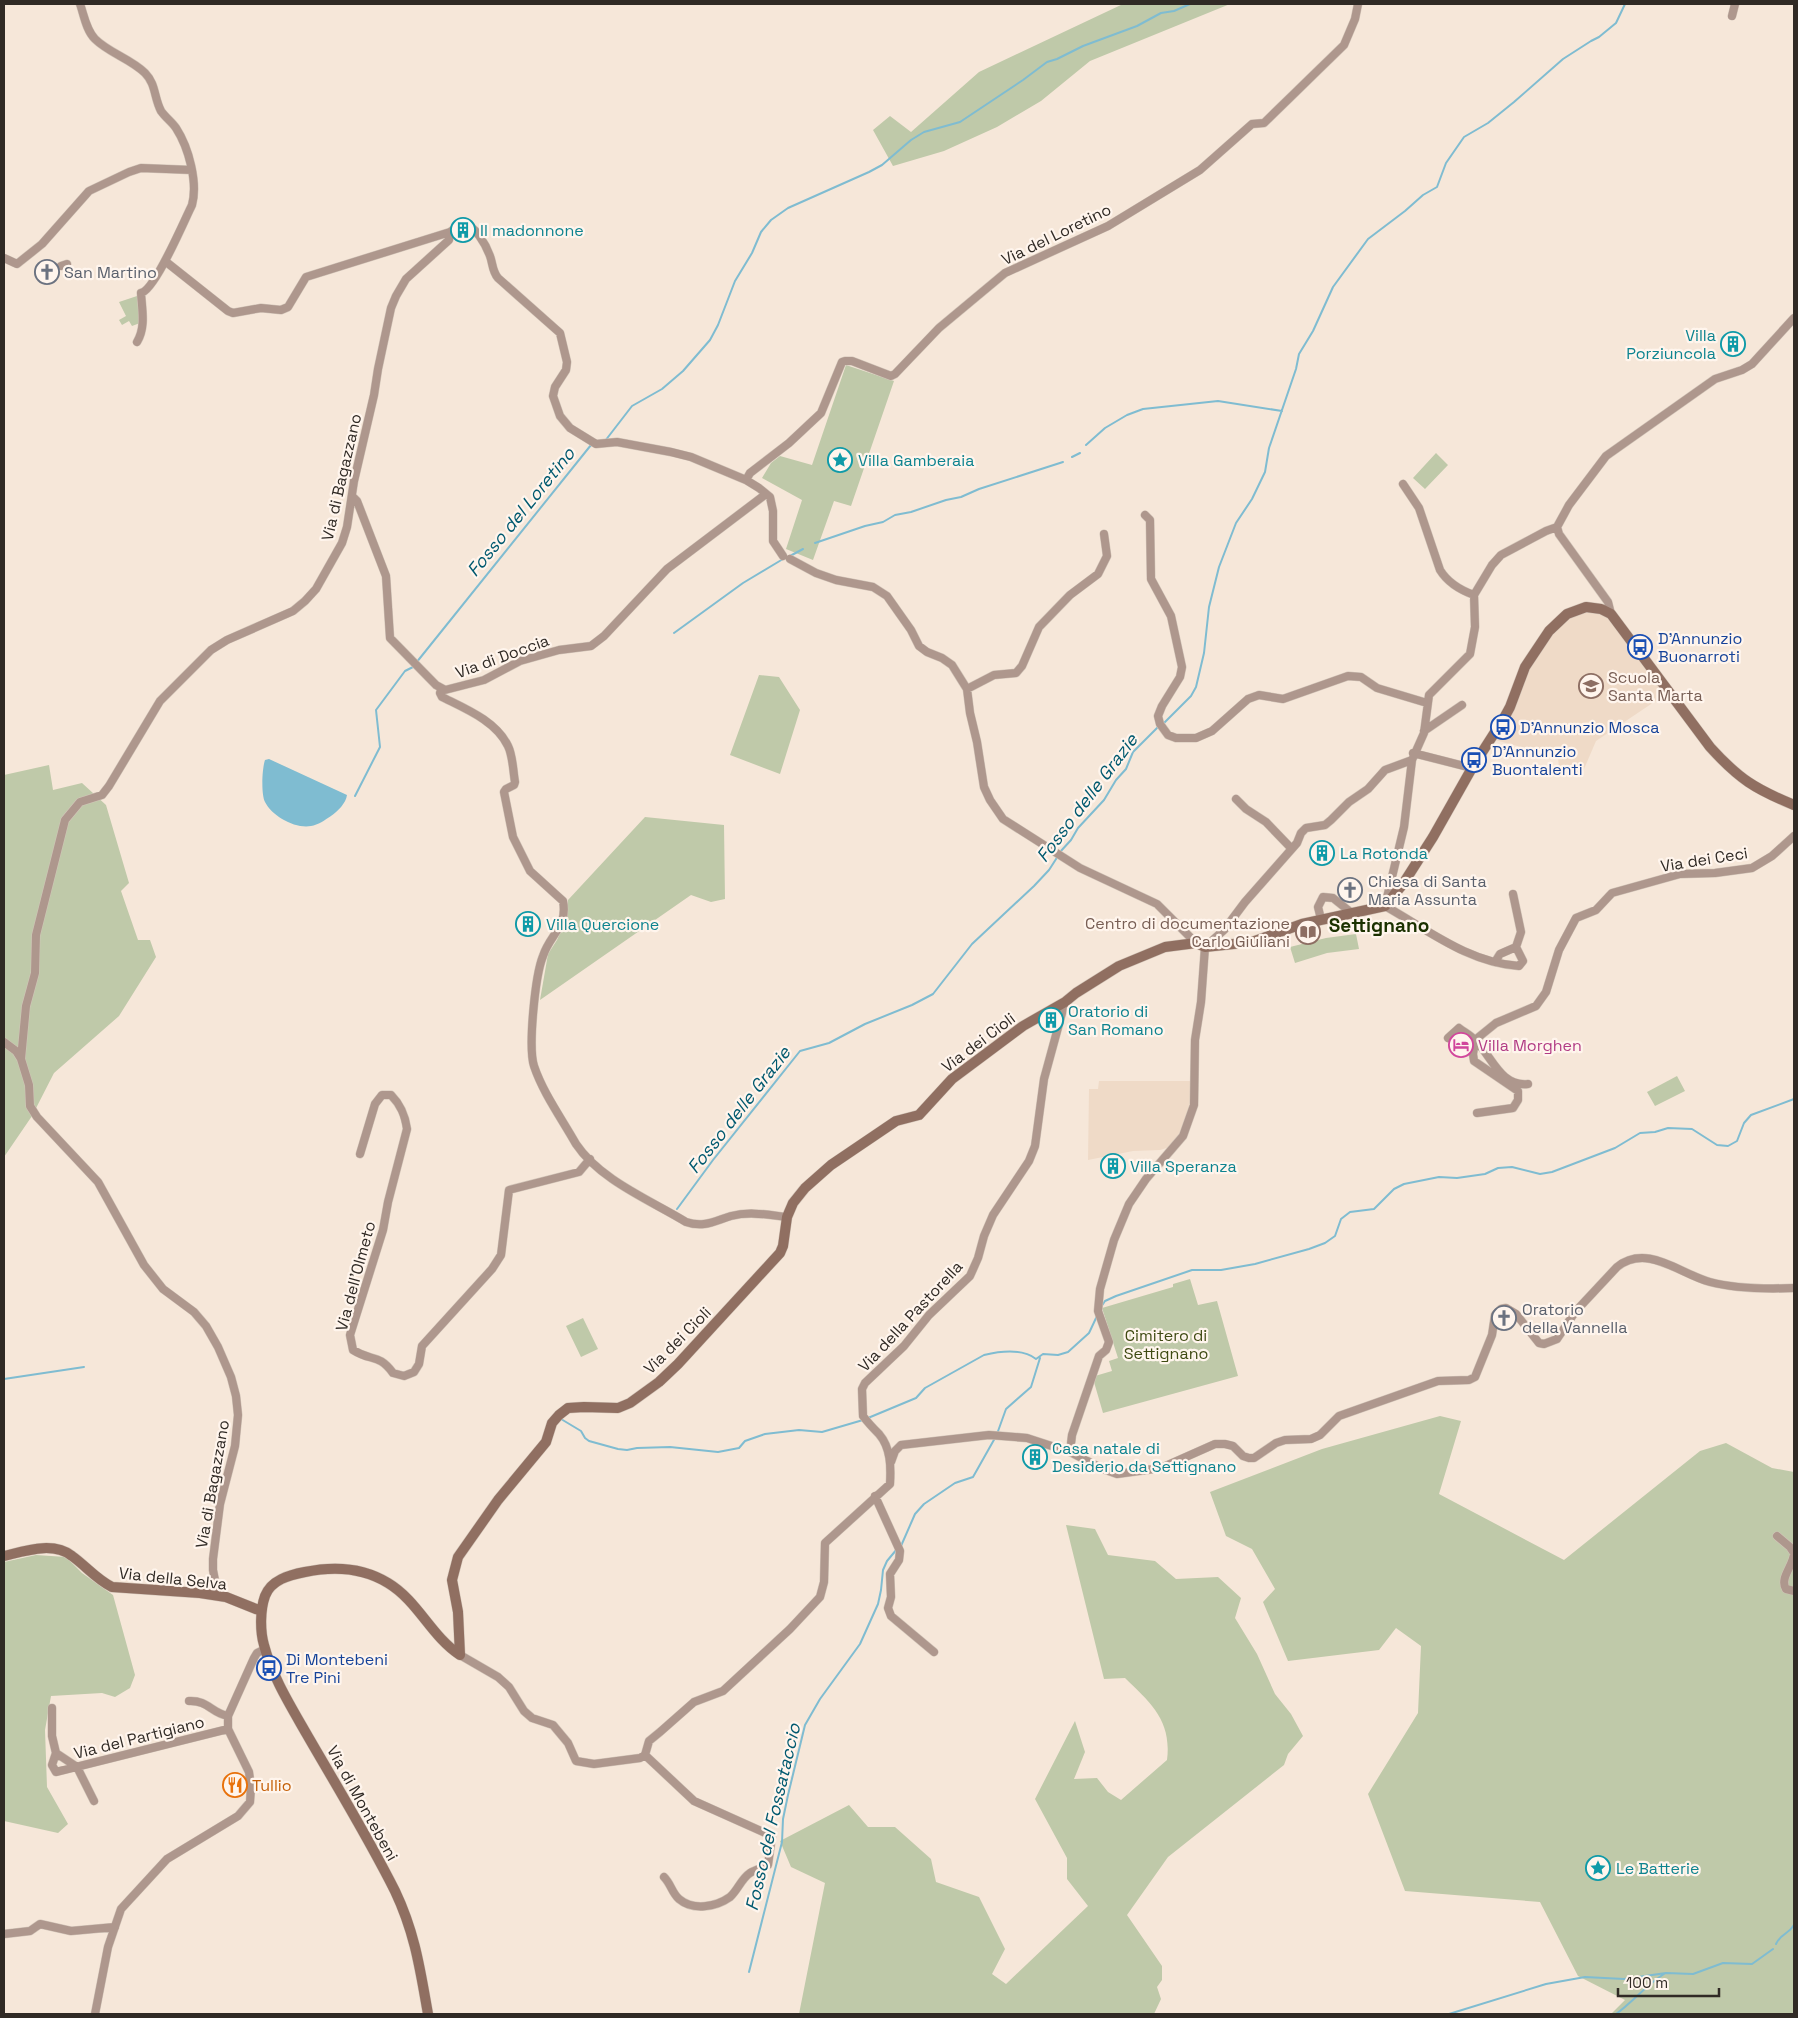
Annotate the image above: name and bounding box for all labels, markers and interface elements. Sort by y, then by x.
street label: Via del Loretino [998,199,1114,270]
building icon: Il madonnone [450,217,476,243]
place label: Il madonnone [480,220,584,241]
church icon: San Martino [34,259,60,285]
place label: San Martino [64,262,157,283]
place label: Villa Porziuncola [1626,325,1716,364]
building icon: Villa Porziuncola [1720,331,1746,357]
street label: Via di Bagazzano [317,411,366,543]
water label: Fosso del Loretino [462,442,580,581]
place icon: Villa Gamberaia [827,447,853,473]
place label: Villa Gamberaia [858,450,974,471]
place label: D'Annunzio Buonarroti [1658,628,1742,667]
street label: Via di Doccia [452,630,552,683]
bus stop icon: D'Annunzio Buonarroti [1627,634,1653,660]
place label: Scuola Santa Marta [1608,667,1703,706]
school or university icon: Scuola Santa Marta [1578,673,1604,699]
bus stop icon: D'Annunzio Mosca [1490,714,1516,740]
place label: D'Annunzio Mosca [1520,717,1659,738]
water label: Fosso delle Grazie [1031,728,1143,867]
place label: D'Annunzio Buontalenti [1492,741,1583,780]
bus stop icon: D'Annunzio Buontalenti [1461,747,1487,773]
building icon: La Rotonda [1309,840,1335,866]
street label: Via dei Ceci [1659,842,1749,877]
place label: La Rotonda [1340,843,1428,864]
place label: Chiesa di Santa Maria Assunta [1368,871,1487,910]
church icon: Chiesa di Santa Maria Assunta [1337,877,1363,903]
building icon: Villa Quercione [515,911,541,937]
place label: Centro di documentazione Carlo Giuliani [1085,913,1290,952]
district label: Settignano [1329,913,1429,938]
place label: Villa Quercione [546,914,659,935]
library icon: Centro di documentazione Carlo Giuliani [1295,919,1321,945]
place label: Oratorio di San Romano [1068,1001,1164,1040]
building icon: Oratorio di San Romano [1038,1007,1064,1033]
street label: Via dei Cioli [937,1008,1019,1077]
hotel icon: Villa Morghen [1448,1032,1474,1058]
place label: Villa Morghen [1478,1035,1582,1056]
water label: Fosso delle Grazie [682,1041,796,1178]
building icon: Villa Speranza [1100,1153,1126,1179]
place label: Villa Speranza [1130,1156,1237,1177]
street label: Via dell'Olmeto [331,1219,380,1333]
street label: Via della Pastorella [854,1256,967,1376]
place label: Oratorio della Vannella [1522,1299,1627,1338]
street label: Via dei Cioli [639,1302,715,1378]
church icon: Oratorio della Vannella [1491,1305,1517,1331]
park label: Cimitero di Settignano [1124,1325,1208,1364]
street label: Via di Bagazzano [191,1418,234,1550]
place label: Casa natale di Desiderio da Settignano [1052,1438,1236,1477]
building icon: Casa natale di Desiderio da Settignano [1022,1444,1048,1470]
street label: Via della Selva [118,1562,228,1595]
place label: Di Montebeni Tre Pini [286,1649,388,1688]
bus stop icon: Di Montebeni Tre Pini [256,1655,282,1681]
street label: Via del Partigiano [72,1711,207,1764]
water label: Fosso del Fossataccio [740,1720,805,1913]
street label: Via di Montebeni [322,1742,403,1865]
restaurant icon: Tullio [222,1772,248,1798]
place label: Tullio [252,1775,292,1796]
place icon: Le Batterie [1585,1855,1611,1881]
place label: Le Batterie [1616,1858,1699,1879]
scale bar [1618,1966,1719,1998]
text: 100 m [1626,1973,1668,1992]

